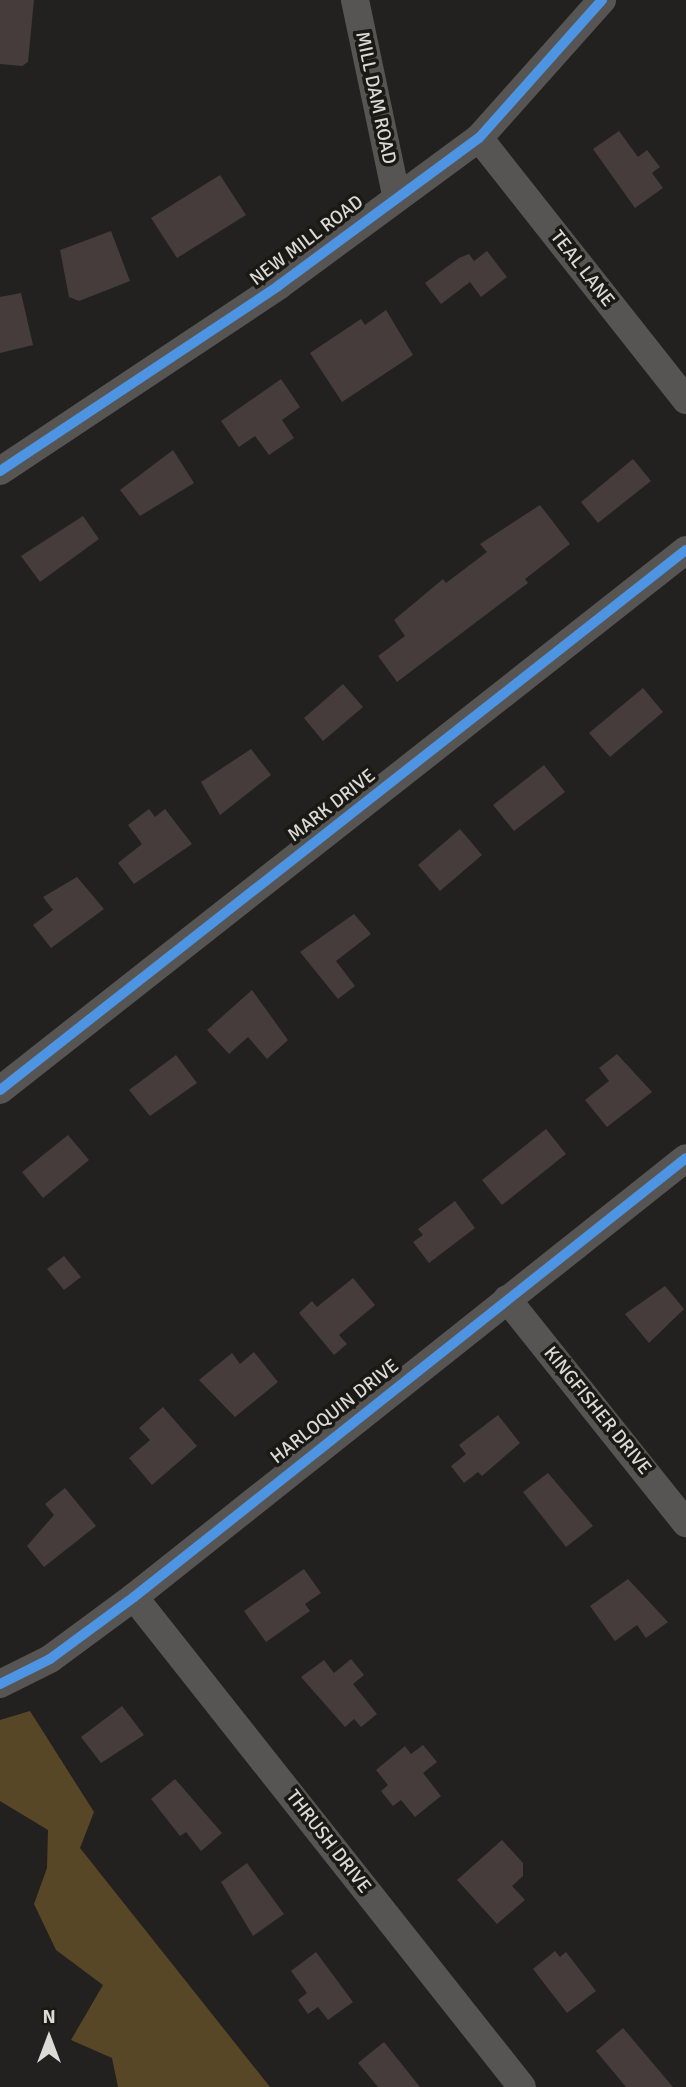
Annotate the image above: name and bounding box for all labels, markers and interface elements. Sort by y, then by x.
street label: MILL DAM ROAD [350,30,400,166]
street label: NEW MILL ROAD [246,191,368,291]
street label: TEAL LANE [545,226,619,312]
street label: MARK DRIVE [284,765,380,847]
street label: KINGFISHER DRIVE [538,1342,656,1480]
street label: HARLOQUIN DRIVE [266,1355,404,1469]
street label: THRUSH DRIVE [281,1786,375,1898]
north arrow [14,2003,84,2073]
text: N [42,2005,56,2029]

